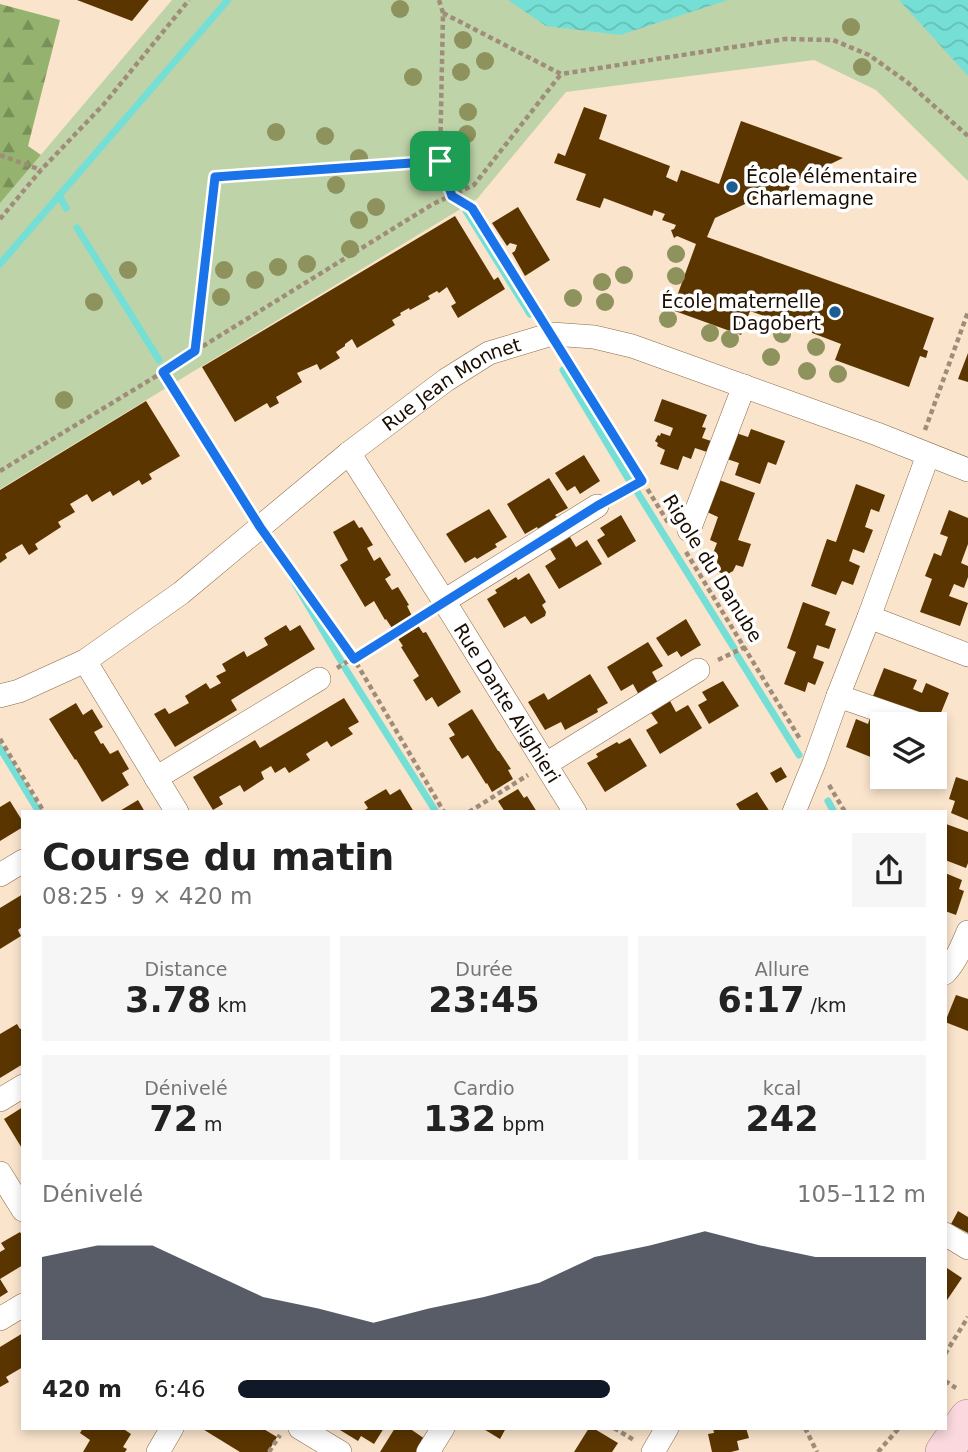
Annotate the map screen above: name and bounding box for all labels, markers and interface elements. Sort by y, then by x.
pin [410,131,470,191]
icon: arrive [421,142,459,180]
place label: École élémentaire Charlemagne [746,165,917,209]
marker: École élémentaire Charlemagne [724,179,740,195]
place label: École maternelle Dagobert [661,290,821,334]
marker: École maternelle Dagobert [827,304,843,320]
street label: Rue Jean Monnet [378,333,523,435]
street label: Rigole du Danube [659,490,767,646]
street label: Rue Dante Alighieri [450,619,565,787]
map controls [870,712,947,789]
button: layers [870,712,947,789]
button: share [852,833,926,907]
text: Course du matin [42,835,394,879]
text: 08:25 · 9 × 420 m [42,883,252,909]
text: Distance [144,958,228,980]
text: Durée [455,958,513,980]
text: Allure [755,958,809,980]
text: 3.78 [125,980,211,1020]
text: 23:45 [428,980,540,1020]
text: 6:17 [717,980,805,1020]
text: km [211,994,247,1016]
text: /km [805,994,847,1016]
text: Dénivelé [144,1077,228,1099]
text: Cardio [453,1077,515,1099]
text: kcal [763,1077,801,1099]
text: 72 [149,1099,198,1139]
text: 132 [423,1099,496,1139]
text: 242 [745,1099,819,1139]
text: m [198,1113,223,1135]
text: bpm [496,1113,545,1135]
text: Dénivelé [42,1181,143,1207]
text: 105–112 m [797,1181,926,1207]
text: 420 m [42,1376,122,1402]
text: 6:46 [154,1376,206,1402]

